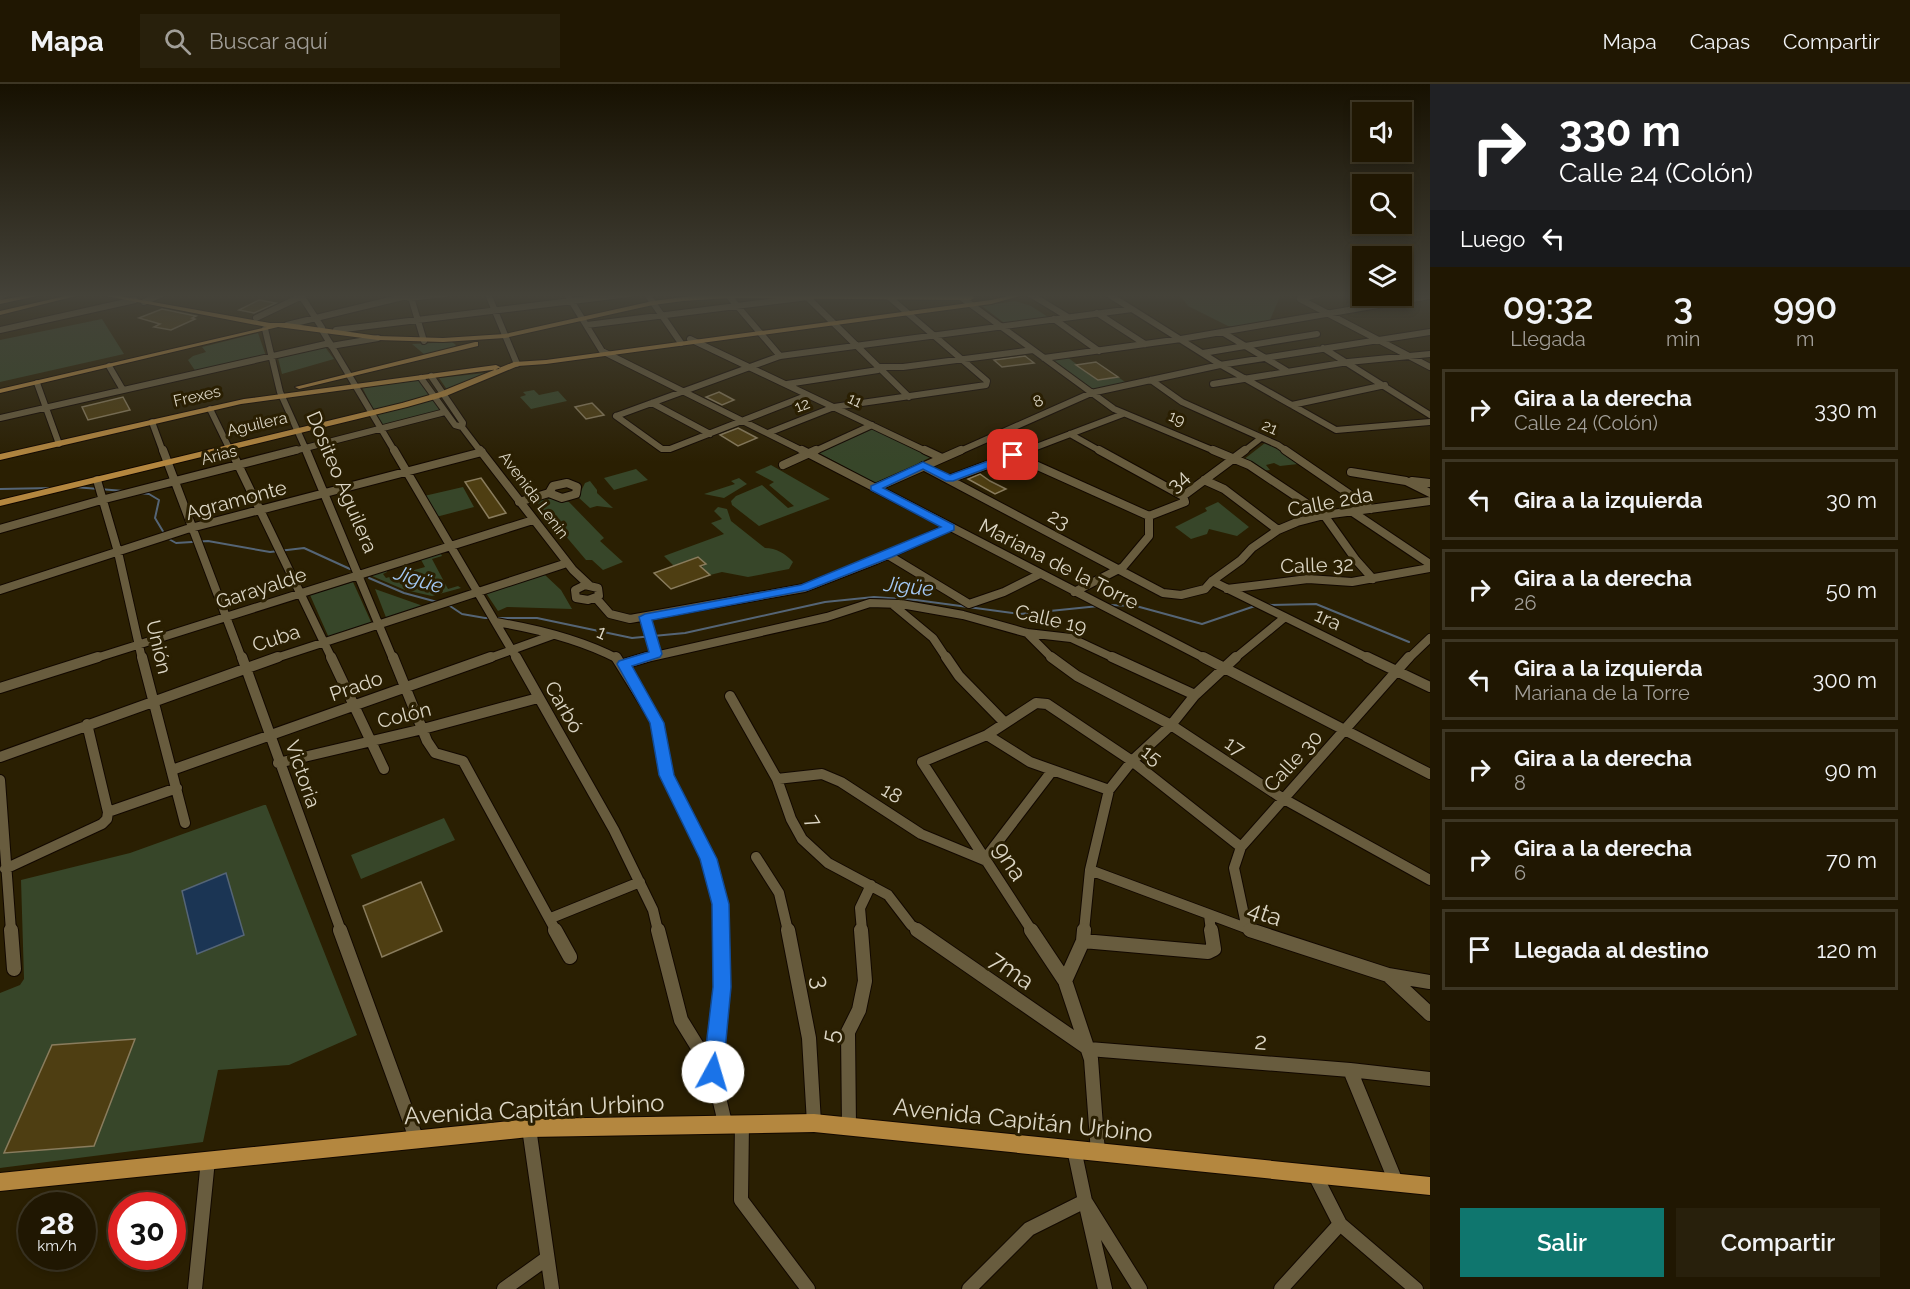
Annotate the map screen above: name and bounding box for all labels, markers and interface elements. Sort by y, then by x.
search box [140,14,560,68]
text: Mapa [30,25,104,58]
icon: search [161,25,194,58]
text: Buscar aquí [209,28,328,54]
text: Mapa [1602,29,1657,54]
text: Capas [1690,29,1750,54]
text: Compartir [1783,29,1880,54]
map controls [1352,102,1412,306]
button: sound [1352,102,1412,162]
text: 330 m [1559,107,1681,156]
icon: right [1460,108,1538,186]
text: Calle 24 (Colón) [1559,157,1753,188]
button: search [1352,174,1412,234]
icon: left [1537,222,1570,255]
text: Luego [1460,226,1525,252]
button: layers [1352,246,1412,306]
text: 09:32 [1503,285,1593,327]
text: 3 [1673,285,1693,327]
text: 990 [1773,285,1837,327]
text: Llegada [1510,327,1586,351]
text: min [1666,327,1700,351]
text: m [1796,327,1814,351]
street label: Frexes [171,381,223,411]
text: Gira a la derecha [1514,385,1692,411]
street label: 11 [845,388,865,412]
street label: 8 [1030,390,1046,412]
street label: 12 [792,393,812,417]
icon: right [1463,393,1496,426]
text: 330 m [1814,397,1877,423]
street label: 19 [1166,406,1188,430]
street label: Dositeo Aguilera [301,407,383,557]
street label: Aguilera [225,408,289,440]
text: Calle 24 (Colón) [1514,411,1658,435]
street label: 21 [1259,415,1281,439]
pin [987,429,1038,480]
icon: arrive [996,438,1029,471]
street label: Arias [199,441,239,469]
street label: Avenida Lenin [495,448,573,542]
street label: 34 [1162,465,1194,497]
street label: Agramonte [183,475,289,525]
street label: Calle 2da [1285,482,1375,522]
icon: left [1463,483,1496,516]
text: Gira a la izquierda [1514,487,1703,513]
text: 30 m [1826,487,1877,513]
street label: 23 [1044,503,1074,535]
street label: Mariana de la Torre [975,513,1143,615]
street label: Calle 32 [1280,552,1354,578]
water label: Jigüe [390,559,447,599]
street label: Garayalde [213,562,310,614]
text: Gira a la derecha [1514,565,1692,591]
water label: Jigüe [882,571,935,601]
icon: right [1463,573,1496,606]
text: 50 m [1826,577,1877,603]
text: 26 [1514,591,1536,615]
street label: Calle 19 [1013,599,1089,639]
street label: 1ra [1311,603,1345,635]
street label: Unión [141,618,177,676]
street label: Cuba [249,619,303,657]
street label: 1 [593,619,611,645]
text: Gira a la izquierda [1514,655,1703,681]
icon: left [1463,663,1496,696]
street label: Prado [326,666,386,706]
text: 300 m [1812,667,1877,693]
street label: Carbó [540,677,588,737]
text: Mariana de la Torre [1514,681,1690,705]
street label: Colón [375,697,433,733]
street label: Calle 30 [1259,725,1327,797]
street label: 17 [1220,731,1250,761]
street label: Victoria [280,737,326,811]
street label: 15 [1137,740,1167,770]
text: Gira a la derecha [1514,745,1692,771]
icon: right [1463,753,1496,786]
text: 90 m [1825,757,1877,783]
text: 8 [1514,771,1526,795]
street label: 18 [877,777,907,809]
street label: 7 [801,810,827,832]
text: Gira a la derecha [1514,835,1692,861]
street label: 9na [987,836,1033,886]
icon: right [1463,843,1496,876]
text: 70 m [1826,847,1877,873]
text: 6 [1514,861,1526,885]
street label: 4ta [1244,894,1286,932]
icon: arrive [1463,933,1496,966]
text: Llegada al destino [1514,937,1709,963]
text: 120 m [1817,937,1877,963]
street label: 7ma [984,944,1040,996]
street label: 3 [806,973,836,991]
street label: 2 [1254,1026,1268,1056]
street label: 5 [815,1027,845,1045]
position arrow [681,1040,745,1104]
street label: Avenida Capitán Urbino [403,1088,665,1130]
street label: Avenida Capitán Urbino [892,1092,1154,1148]
speed limit sign: 30 [108,1192,186,1270]
text: 28 [39,1206,75,1241]
button: Salir [1460,1208,1664,1277]
button: Compartir [1676,1208,1880,1277]
text: km/h [37,1237,77,1255]

